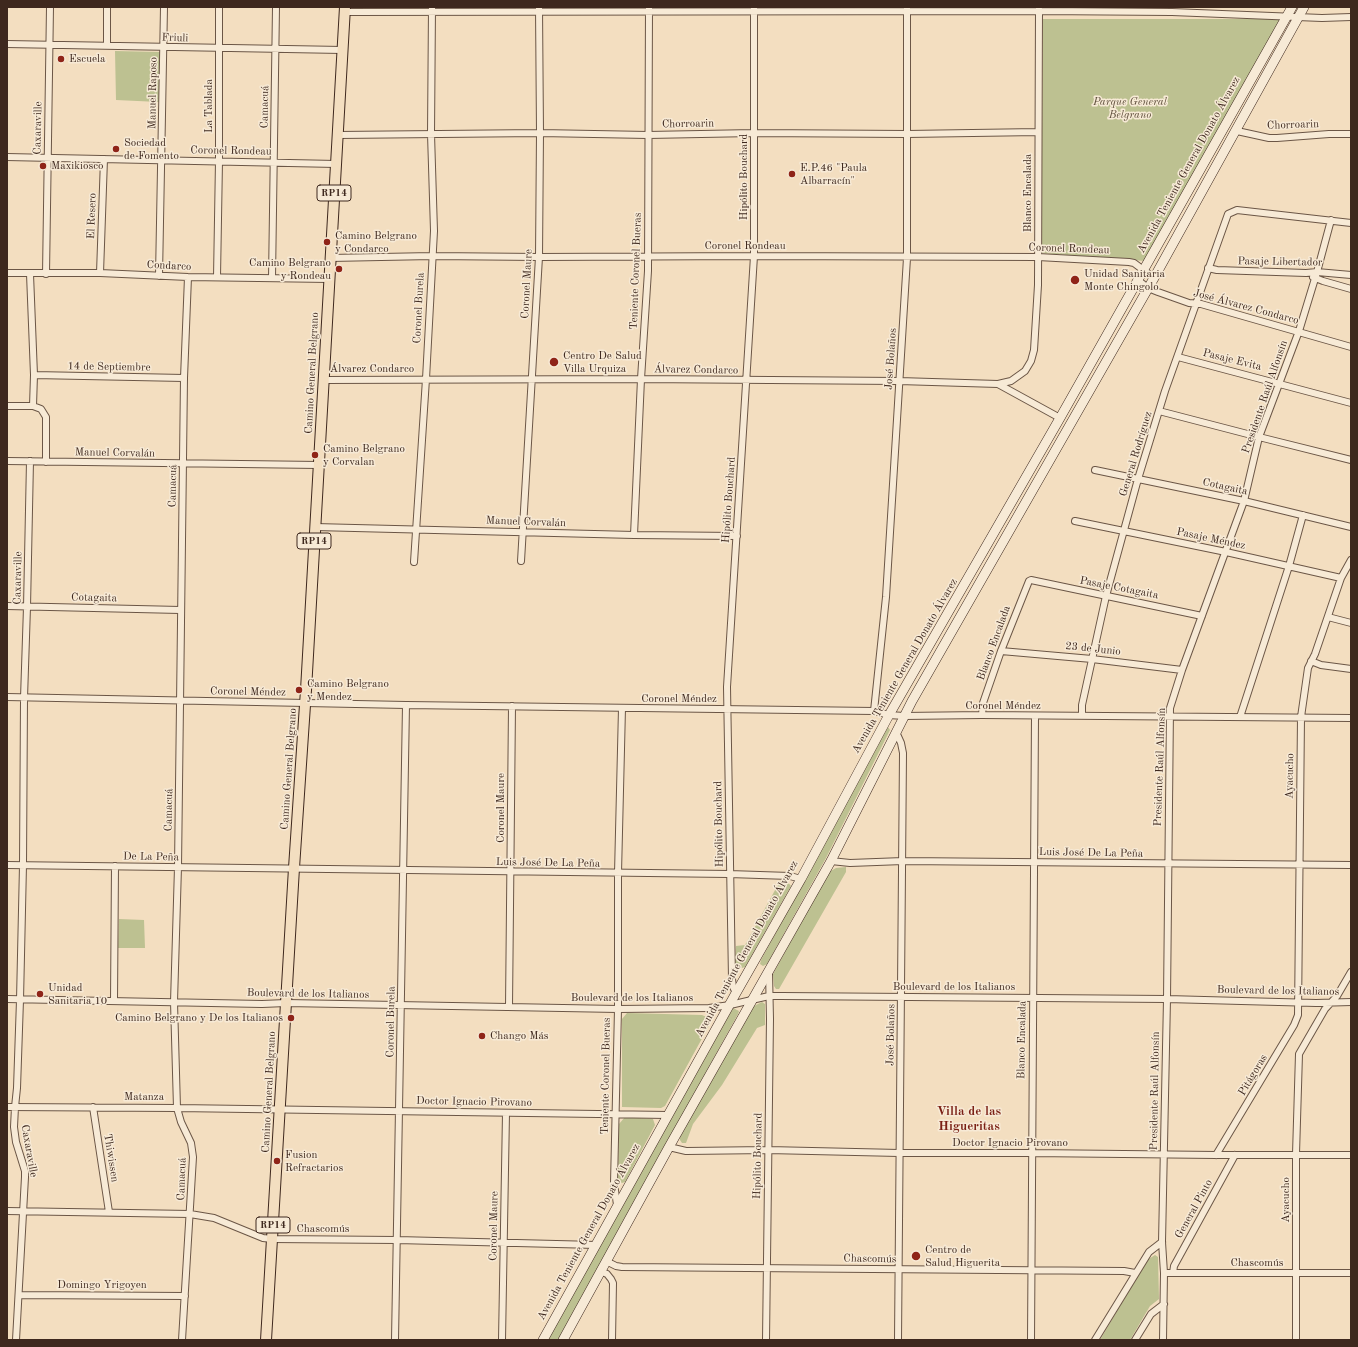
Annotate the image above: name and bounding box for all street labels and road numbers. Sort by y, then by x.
street label: Friuli [161,31,189,45]
street label: Manuel Raposo [146,57,160,129]
street label: Avenida Teniente General Donato Álvarez [1135,74,1243,256]
street label: La Tablada [202,79,216,133]
street label: Camacuá [258,85,272,129]
street label: Caxaraville [31,101,45,155]
street label: Chorroarin [662,117,714,131]
street label: Chorroarin [1267,117,1319,133]
street label: Hipólito Bouchard [737,134,751,220]
street label: Coronel Rondeau [190,144,272,158]
street label: Blanco Encalada [1021,154,1035,232]
road number: RP14 [317,185,351,201]
street label: El Resero [85,193,99,239]
street label: Teniente Coronel Bueras [627,212,645,330]
street label: Coronel Rondeau [704,239,786,253]
street label: Coronel Rondeau [1028,241,1110,257]
street label: Coronel Maure [519,249,535,319]
street label: Pasaje Libertador [1237,255,1323,269]
street label: Condarco [146,258,192,274]
street label: Coronel Burela [411,272,427,344]
street label: José Álvarez Condarco [1192,287,1300,327]
street label: Camino General Belgrano [302,312,322,434]
street label: José Bolaños [882,328,900,390]
street label: Presidente Raúl Alfonsín [1239,339,1291,455]
street label: Pasaje Evita [1201,346,1263,374]
street label: 14 de Septiembre [67,360,151,374]
street label: Álvarez Condarco [330,362,414,376]
street label: Álvarez Condarco [654,363,738,377]
street label: General Rodríguez [1117,410,1155,498]
street label: Manuel Corvalán [75,446,155,460]
street label: Hipólito Bouchard [719,456,739,544]
street label: Camacuá [166,464,180,508]
street label: Cotagaita [1201,476,1249,498]
street label: Manuel Corvalán [486,514,566,530]
street label: Pasaje Méndez [1175,525,1247,553]
road number: RP14 [297,533,331,549]
street label: Caxaraville [11,551,25,605]
street label: Pasaje Cotagaita [1078,574,1160,602]
street label: Avenida Teniente General Donato Álvarez [849,576,961,756]
street label: Cotagaita [71,591,117,605]
street label: Blanco Encalada [974,604,1014,682]
street label: 23 de Junio [1065,640,1121,658]
street label: Coronel Méndez [210,685,286,699]
street label: Coronel Méndez [641,692,717,706]
street label: Coronel Méndez [965,699,1041,713]
street label: Presidente Raúl Alfonsín [1151,707,1169,827]
street label: Camino General Belgrano [278,708,300,830]
street label: Ayacucho [1283,753,1297,799]
street label: Coronel Maure [494,773,508,843]
street label: Hipólito Bouchard [712,781,726,867]
street label: Camacuá [162,788,176,832]
street label: Luis José De La Peña [1039,845,1143,861]
street label: De La Peña [123,850,179,864]
street label: Luis José De La Peña [496,855,600,871]
street label: Avenida Teniente General Donato Álvarez [693,858,801,1040]
street label: Boulevard de los Italianos [893,980,1015,994]
street label: Boulevard de los Italianos [1217,983,1339,999]
street label: Boulevard de los Italianos [247,986,369,1002]
street label: Coronel Burela [384,986,398,1058]
street label: Boulevard de los Italianos [571,991,693,1005]
street label: Blanco Encalada [1015,1001,1029,1079]
street label: José Bolaños [884,1004,898,1066]
street label: Teniente Coronel Bueras [598,1017,614,1135]
street label: Camino General Belgrano [259,1031,279,1153]
street label: Presidente Raúl Alfonsín [1147,1031,1163,1151]
street label: Pitágoras [1236,1052,1270,1098]
street label: Matanza [124,1090,164,1104]
street label: Doctor Ignacio Pirovano [416,1094,532,1110]
street label: Hipólito Bouchard [751,1113,765,1199]
street label: Caxaraville [18,1124,40,1178]
street label: Thiwissen [101,1133,121,1183]
street label: Doctor Ignacio Pirovano [952,1136,1068,1150]
street label: Avenida Teniente General Donato Álvarez [535,1141,643,1323]
street label: Camacuá [175,1157,189,1201]
street label: General Pinto [1172,1177,1216,1241]
street label: Ayacucho [1279,1177,1293,1223]
street label: Coronel Maure [487,1191,501,1261]
road number: RP14 [256,1217,290,1233]
street label: Chascomús [296,1222,350,1236]
street label: Chascomús [843,1252,897,1266]
street label: Chascomús [1230,1256,1284,1270]
street label: Domingo Yrigoyen [57,1278,147,1292]

